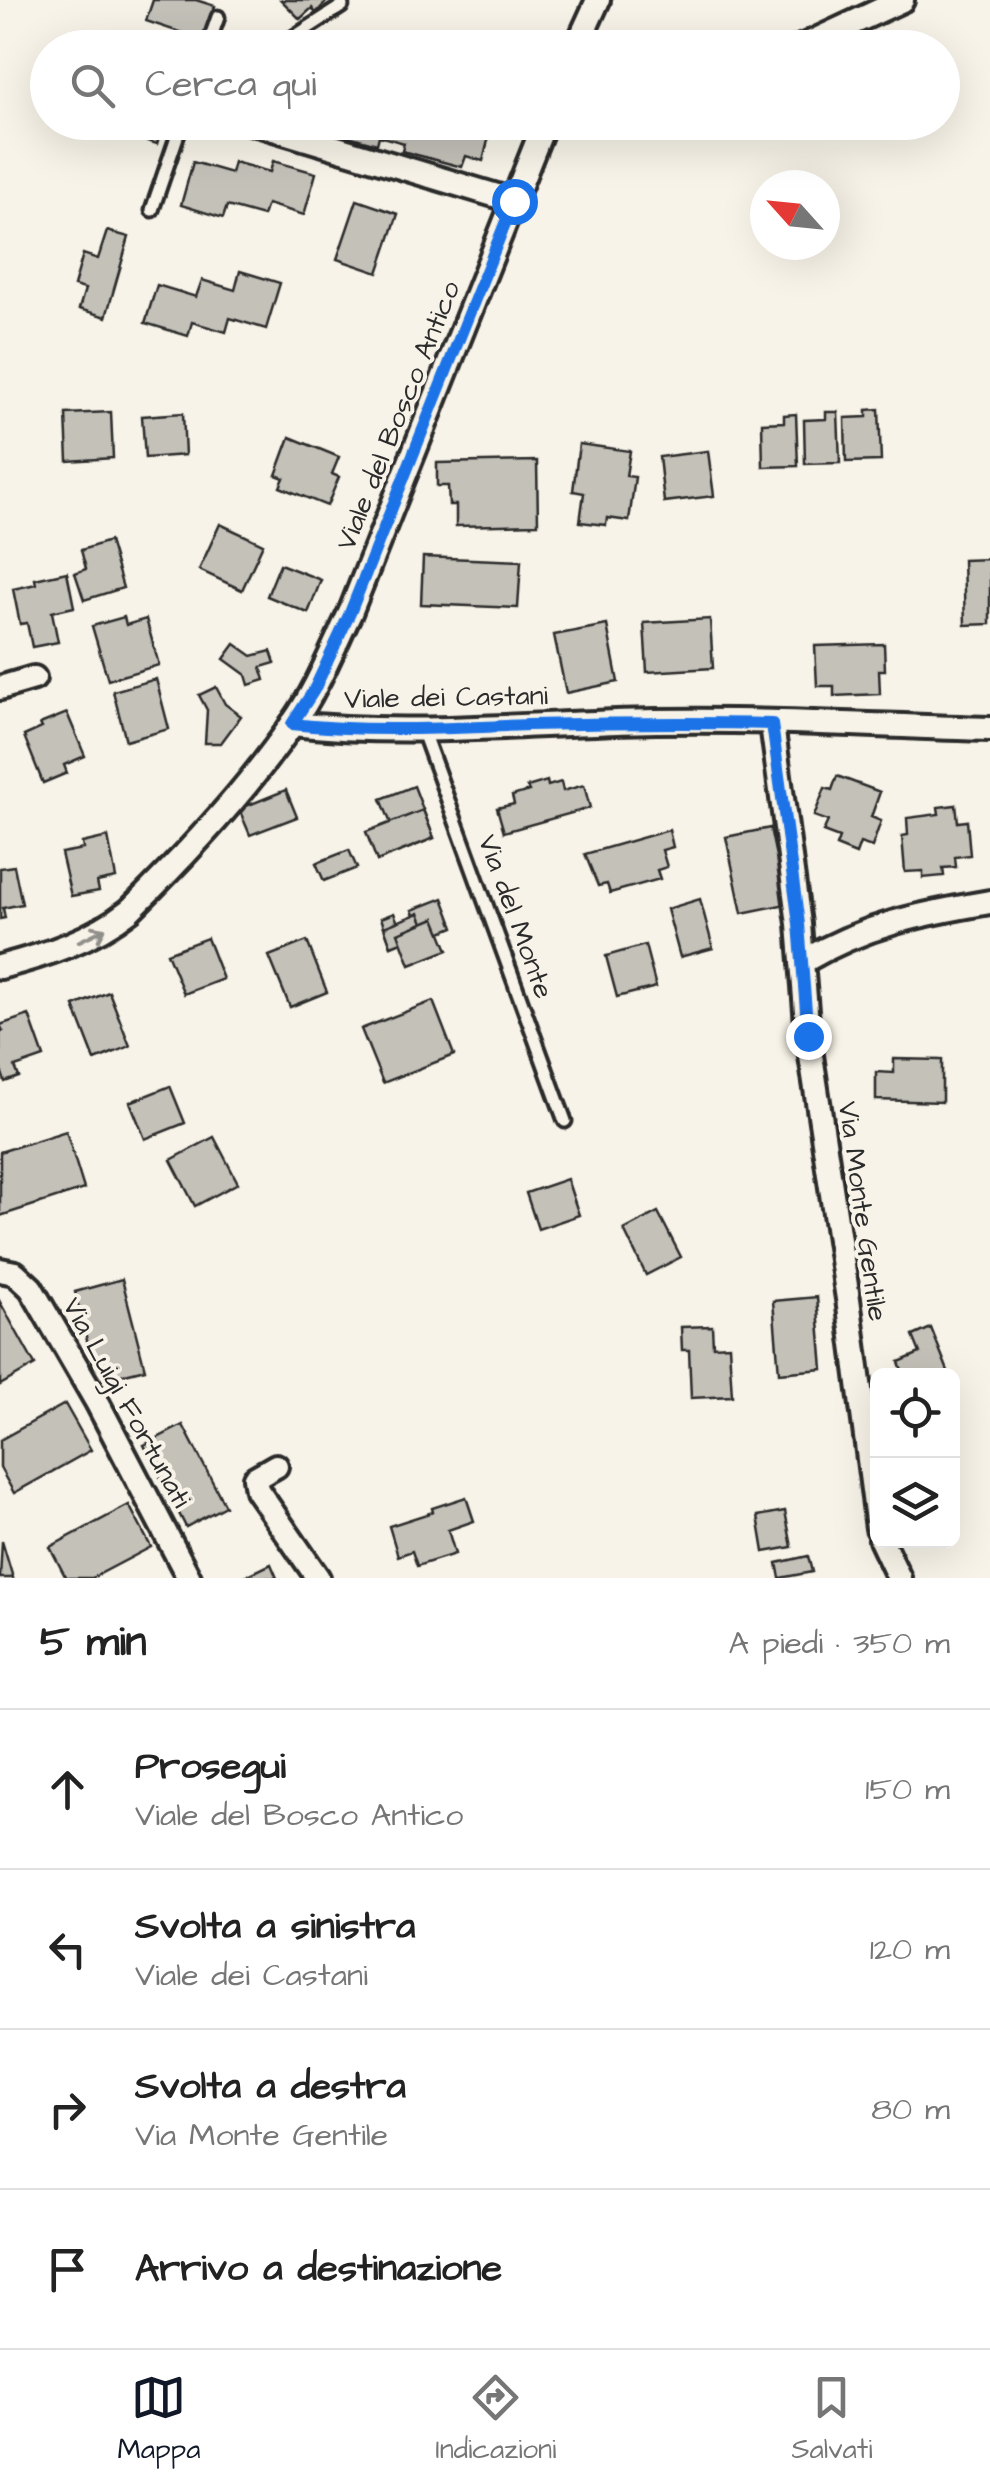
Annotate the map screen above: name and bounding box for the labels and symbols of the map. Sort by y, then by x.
north arrow [750,170,840,260]
route start [492,179,538,225]
street label: Viale del Bosco Antico [327,275,470,556]
street label: Viale dei Castani [344,676,548,719]
street label: Via del Monte [468,829,563,1004]
one-way arrow [76,924,106,943]
route end [786,1014,832,1060]
street label: Via Monte Gentile [828,1099,897,1324]
street label: Via Luigi Fortunati [52,1291,201,1515]

